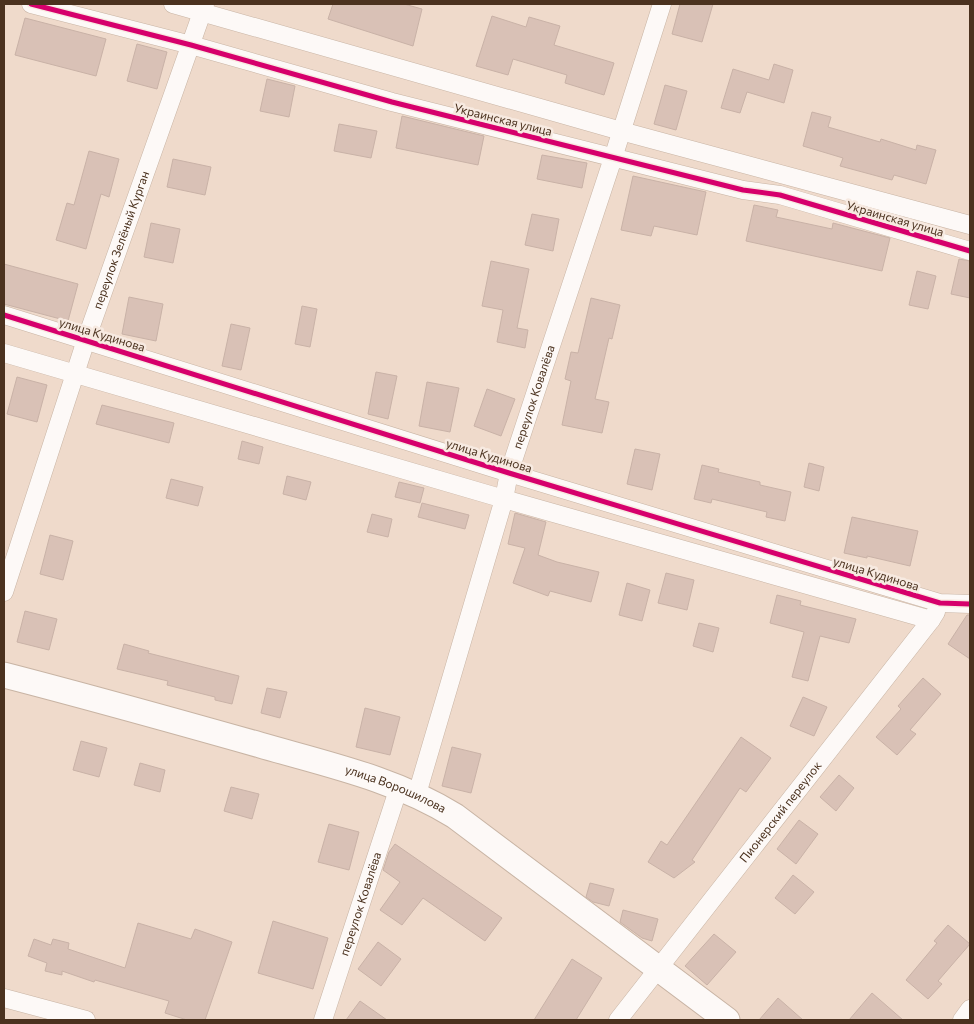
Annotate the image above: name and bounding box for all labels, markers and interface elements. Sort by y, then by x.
street label: Украинская улица [453,100,554,138]
street label: переулок Зелёный Курган [90,169,151,311]
street label: Украинская улица [845,197,946,239]
street label: улица Кудинова [58,314,147,354]
street label: переулок Ковалёва [509,343,557,450]
street label: улица Кудинова [445,435,534,475]
street label: улица Кудинова [832,553,921,593]
street label: Пионерский переулок [736,758,824,865]
street label: улица Ворошилова [344,761,449,815]
street label: переулок Ковалёва [336,850,383,957]

